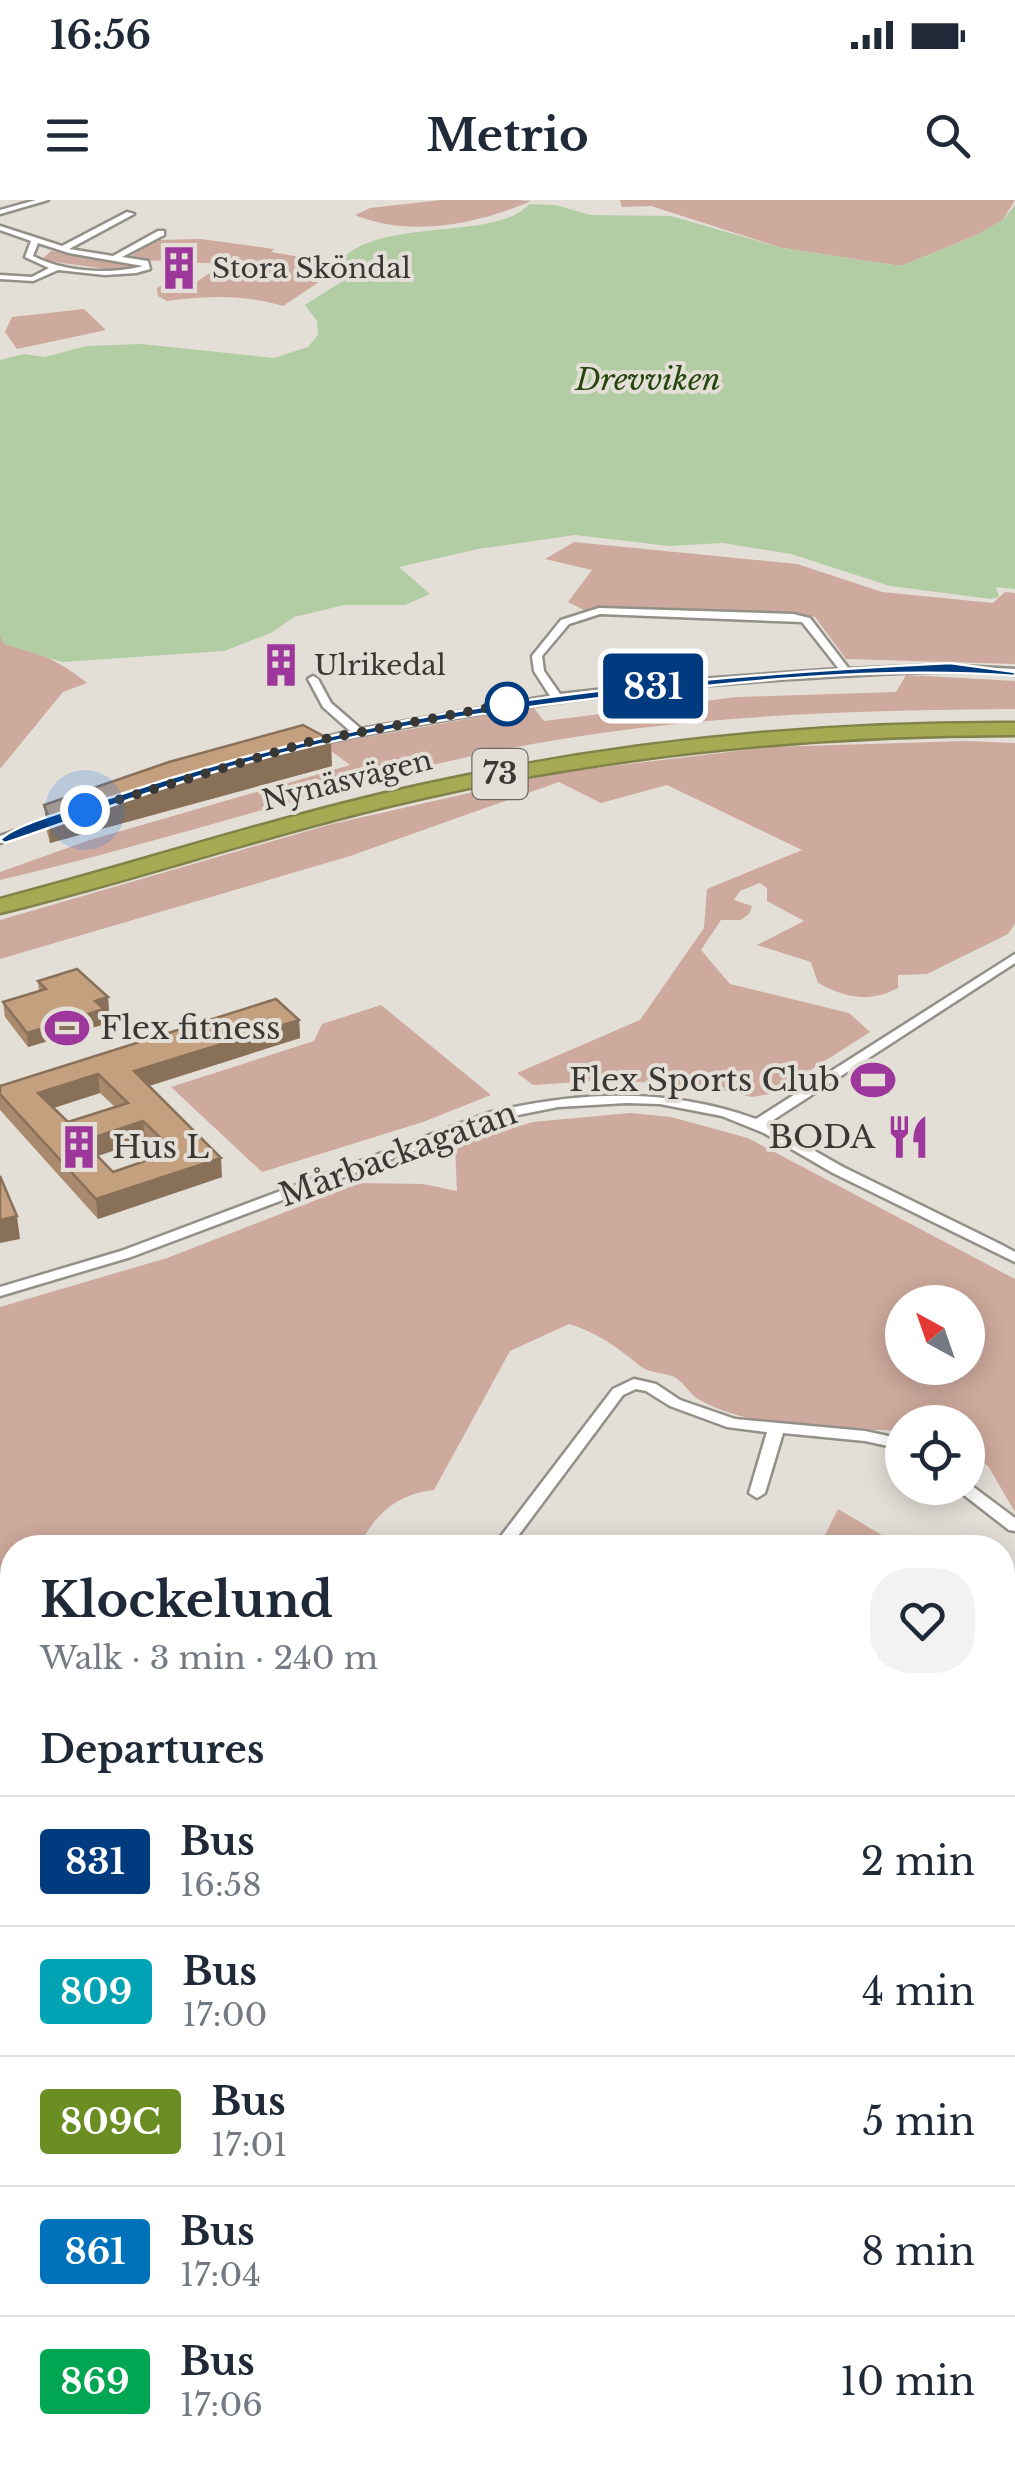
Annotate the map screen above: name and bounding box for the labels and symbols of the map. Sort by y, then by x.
building icon: Stora Sköndal [155,244,203,292]
place label: Stora Sköndal [212,251,411,286]
water label: Drevviken [575,361,721,398]
building icon: Ulrikedal [257,641,305,689]
place label: Ulrikedal [314,648,446,683]
line badge: 831 [596,654,710,718]
unlabelled marker [486,683,528,725]
street label: Nynäsvägen [259,742,436,818]
road number: 73 [472,749,528,799]
your location [60,785,110,835]
sports icon: Flex fitness [43,1004,91,1052]
place label: Flex fitness [100,1008,281,1048]
sports icon: Flex Sports Club [849,1056,897,1104]
place label: Flex Sports Club [569,1060,840,1100]
street label: Mårbackagatan [274,1092,522,1216]
restaurant icon: BODA [884,1113,932,1161]
place label: BODA [769,1117,876,1157]
building icon: Hus L [55,1123,103,1171]
place label: Hus L [112,1127,209,1167]
north arrow [885,1285,985,1385]

